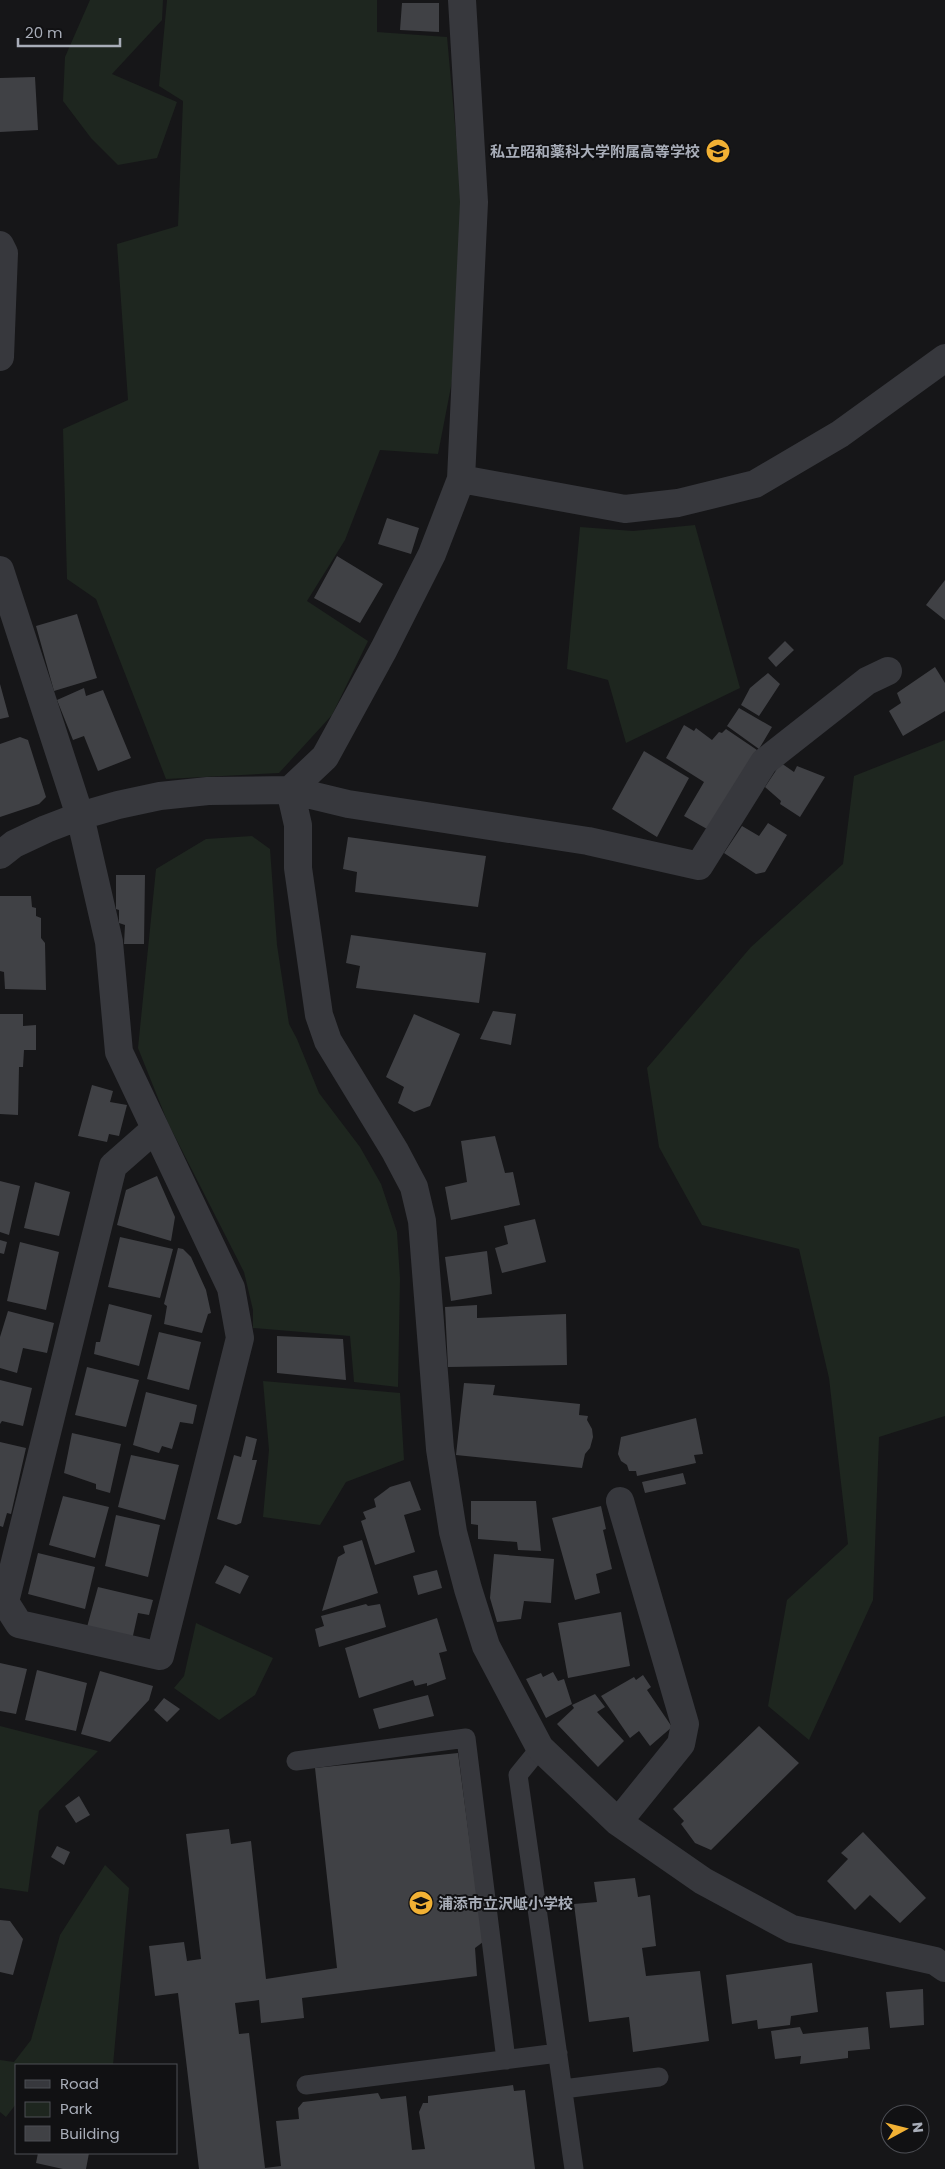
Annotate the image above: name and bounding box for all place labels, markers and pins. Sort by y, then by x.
school or university icon: 私立昭和薬科大学附属高等学校 [705,138,731,164]
place label: 私立昭和薬科大学附属高等学校 [490,141,700,162]
school or university icon: 浦添市立沢岻小学校 [408,1890,434,1916]
place label: 浦添市立沢岻小学校 [438,1893,573,1914]

